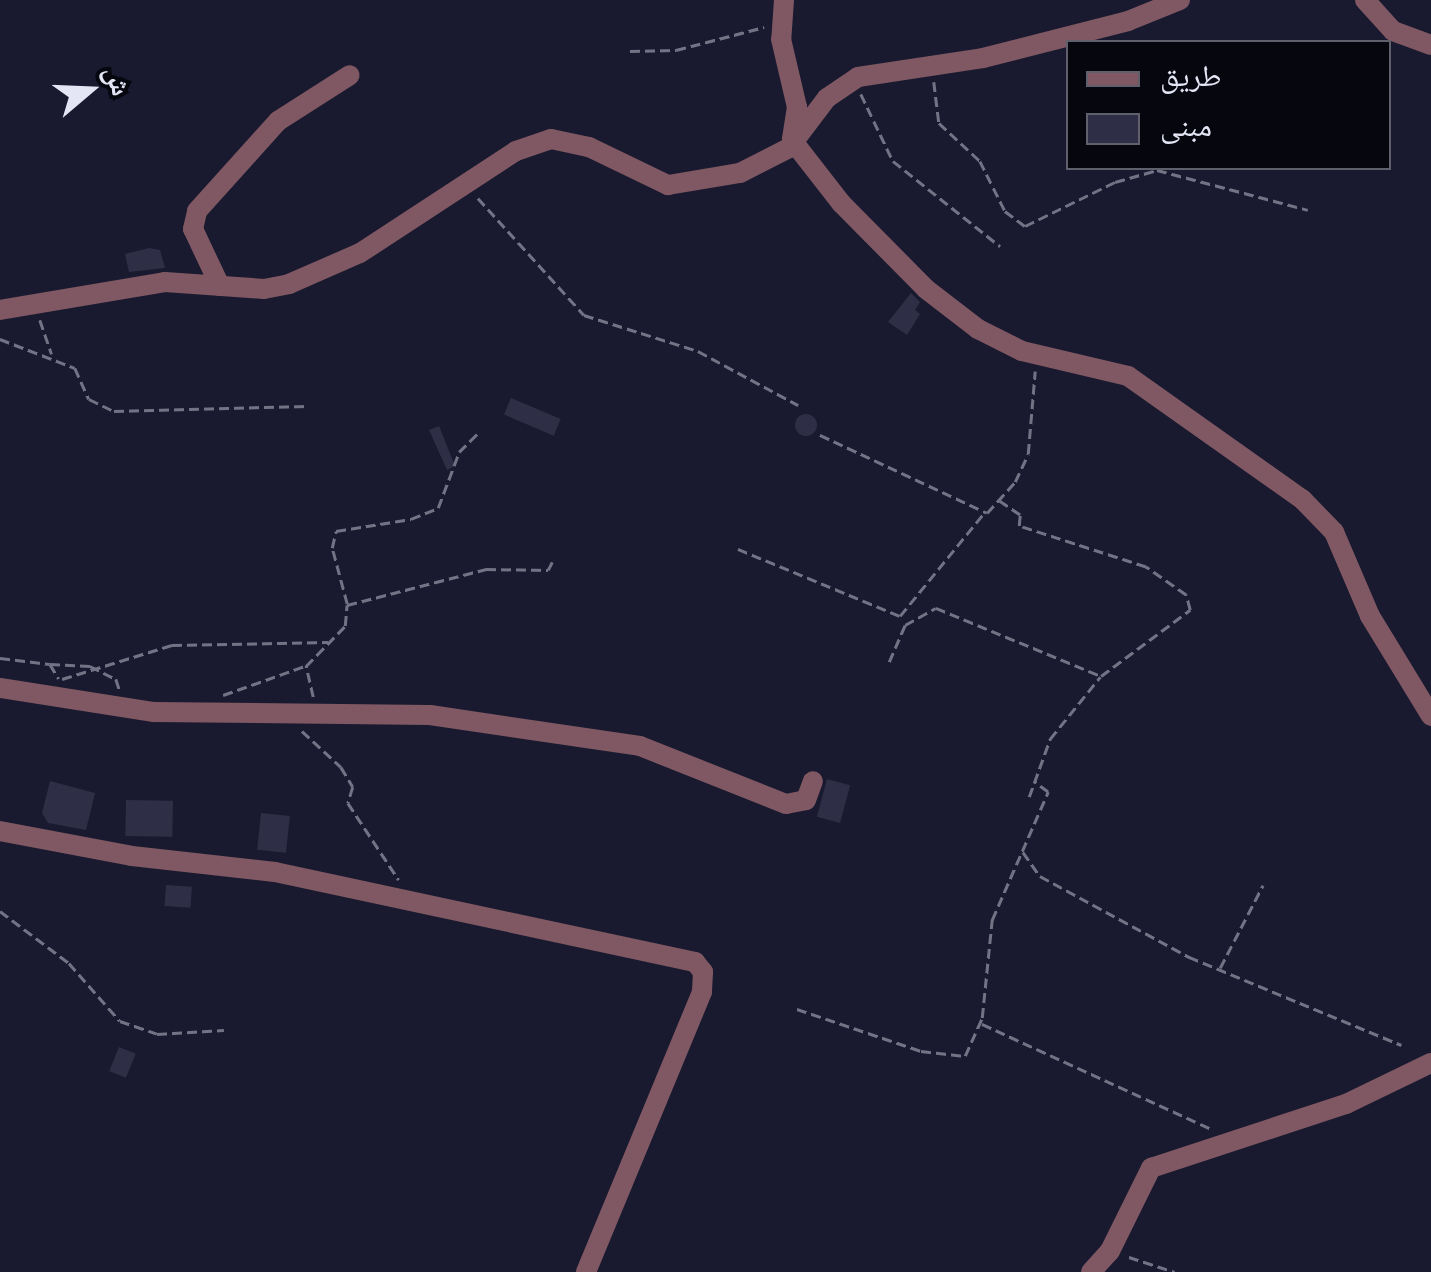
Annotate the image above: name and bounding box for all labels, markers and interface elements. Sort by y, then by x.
north arrow [40,40,140,140]
legend [1066,40,1391,170]
text: طريق [1160,57,1221,93]
text: ش [98,61,139,99]
text: مبنى [1160,107,1212,143]

